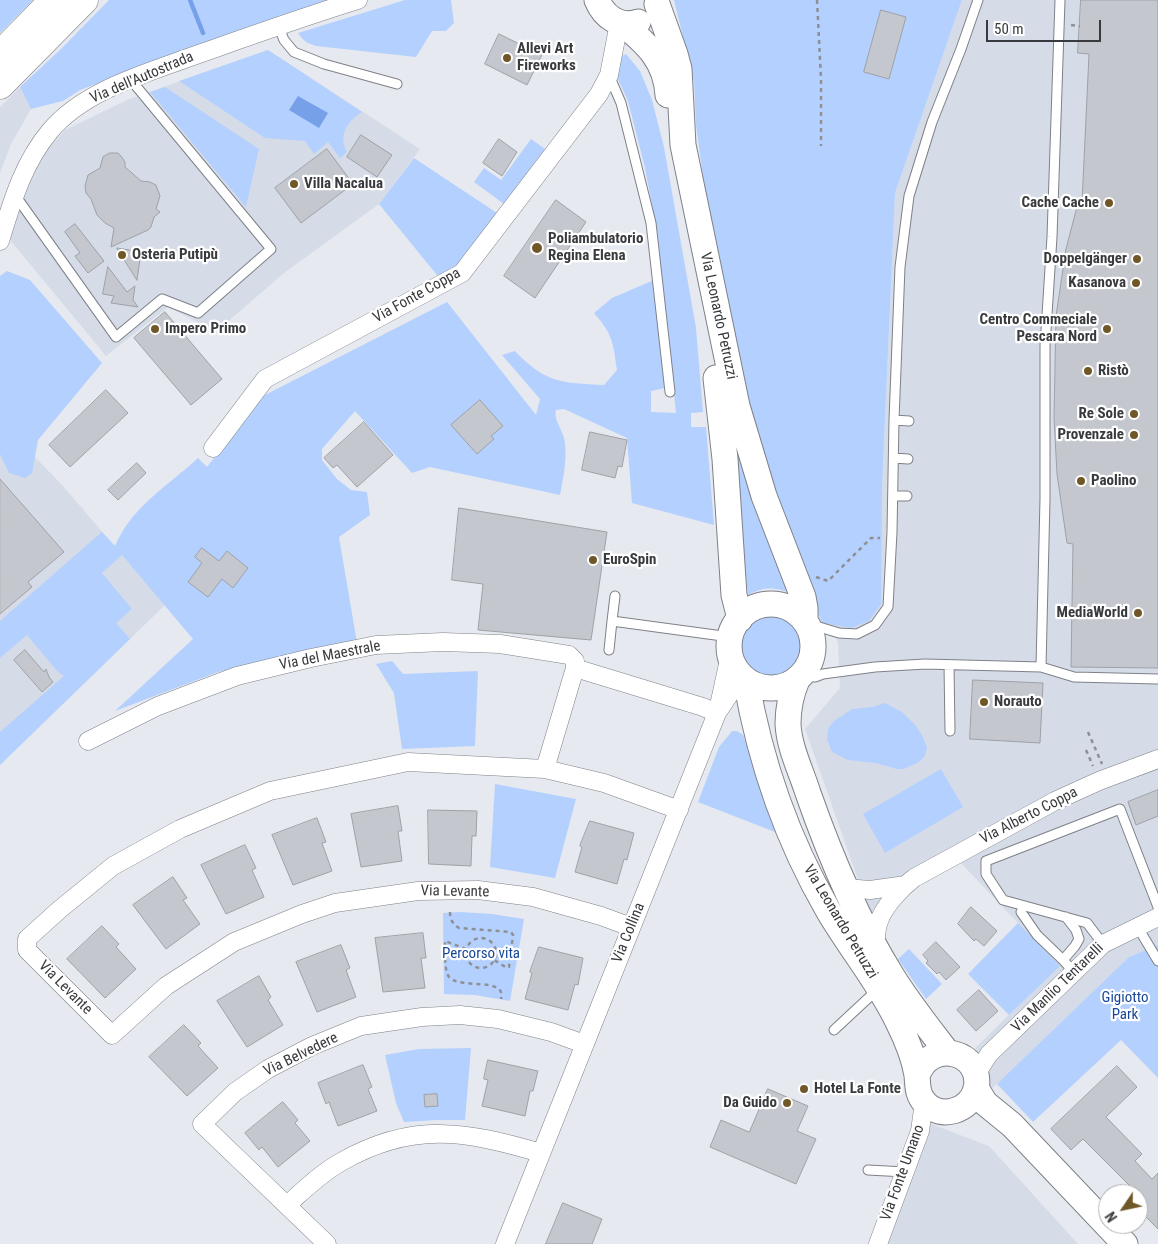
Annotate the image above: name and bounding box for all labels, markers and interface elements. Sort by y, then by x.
scale bar [988,10,1103,42]
text: 50 m [994,20,1024,38]
place label: Allevi Art Fireworks [517,40,576,75]
street label: Via dell'Autostrada [88,48,196,108]
marker: Allevi Art Fireworks [501,52,513,64]
place label: Villa Nacalua [304,175,383,193]
marker: Villa Nacalua [288,178,300,190]
place label: Cache Cache [1021,194,1099,212]
marker: Cache Cache [1103,197,1115,209]
place label: Poliambulatorio Regina Elena [548,230,643,265]
marker: Poliambulatorio Regina Elena [530,241,544,255]
place label: Osteria Putipù [132,246,218,264]
marker: Osteria Putipù [116,249,128,261]
place label: Doppelgänger [1044,250,1127,268]
street label: Via Leonardo Petruzzi [696,251,740,381]
marker: Doppelgänger [1131,253,1143,265]
street label: Via Fonte Coppa [370,265,464,327]
place label: Kasanova [1068,274,1126,292]
marker: Kasanova [1130,277,1142,289]
place label: Centro Commeciale Pescara Nord [980,311,1097,346]
place label: Impero Primo [165,320,246,338]
marker: Impero Primo [149,323,161,335]
marker: Centro Commeciale Pescara Nord [1101,323,1113,335]
place label: Ristò [1098,362,1129,380]
marker: Ristò [1082,365,1094,377]
place label: Re Sole [1079,405,1124,423]
marker: Re Sole [1128,408,1140,420]
place label: Provenzale [1057,426,1124,444]
marker: Provenzale [1128,429,1140,441]
place label: Paolino [1091,472,1136,490]
marker: Paolino [1075,475,1087,487]
place label: EuroSpin [603,551,656,569]
marker: EuroSpin [587,554,599,566]
place label: MediaWorld [1057,604,1128,622]
marker: MediaWorld [1132,607,1144,619]
street label: Via del Maestrale [278,637,382,675]
place label: Norauto [994,693,1042,711]
marker: Norauto [978,696,990,708]
street label: Via Alberto Coppa [977,784,1081,848]
street label: Via Leonardo Petruzzi [799,862,881,982]
street label: Via Levante [420,882,490,902]
street label: Via Collina [609,900,649,966]
street label: Via Manlio Tentarelli [1008,940,1108,1036]
park label: Percorso vita [442,945,520,963]
street label: Via Levante [34,957,96,1019]
park label: Gigiotto Park [1102,989,1148,1024]
street label: Via Belvedere [261,1029,341,1081]
place label: Hotel La Fonte [814,1080,901,1098]
marker: Hotel La Fonte [798,1083,810,1095]
place label: Da Guido [723,1094,777,1112]
marker: Da Guido [781,1097,793,1109]
street label: Via Fonte Umano [877,1122,929,1224]
north arrow [1098,1184,1148,1234]
text: N [1102,1209,1120,1225]

